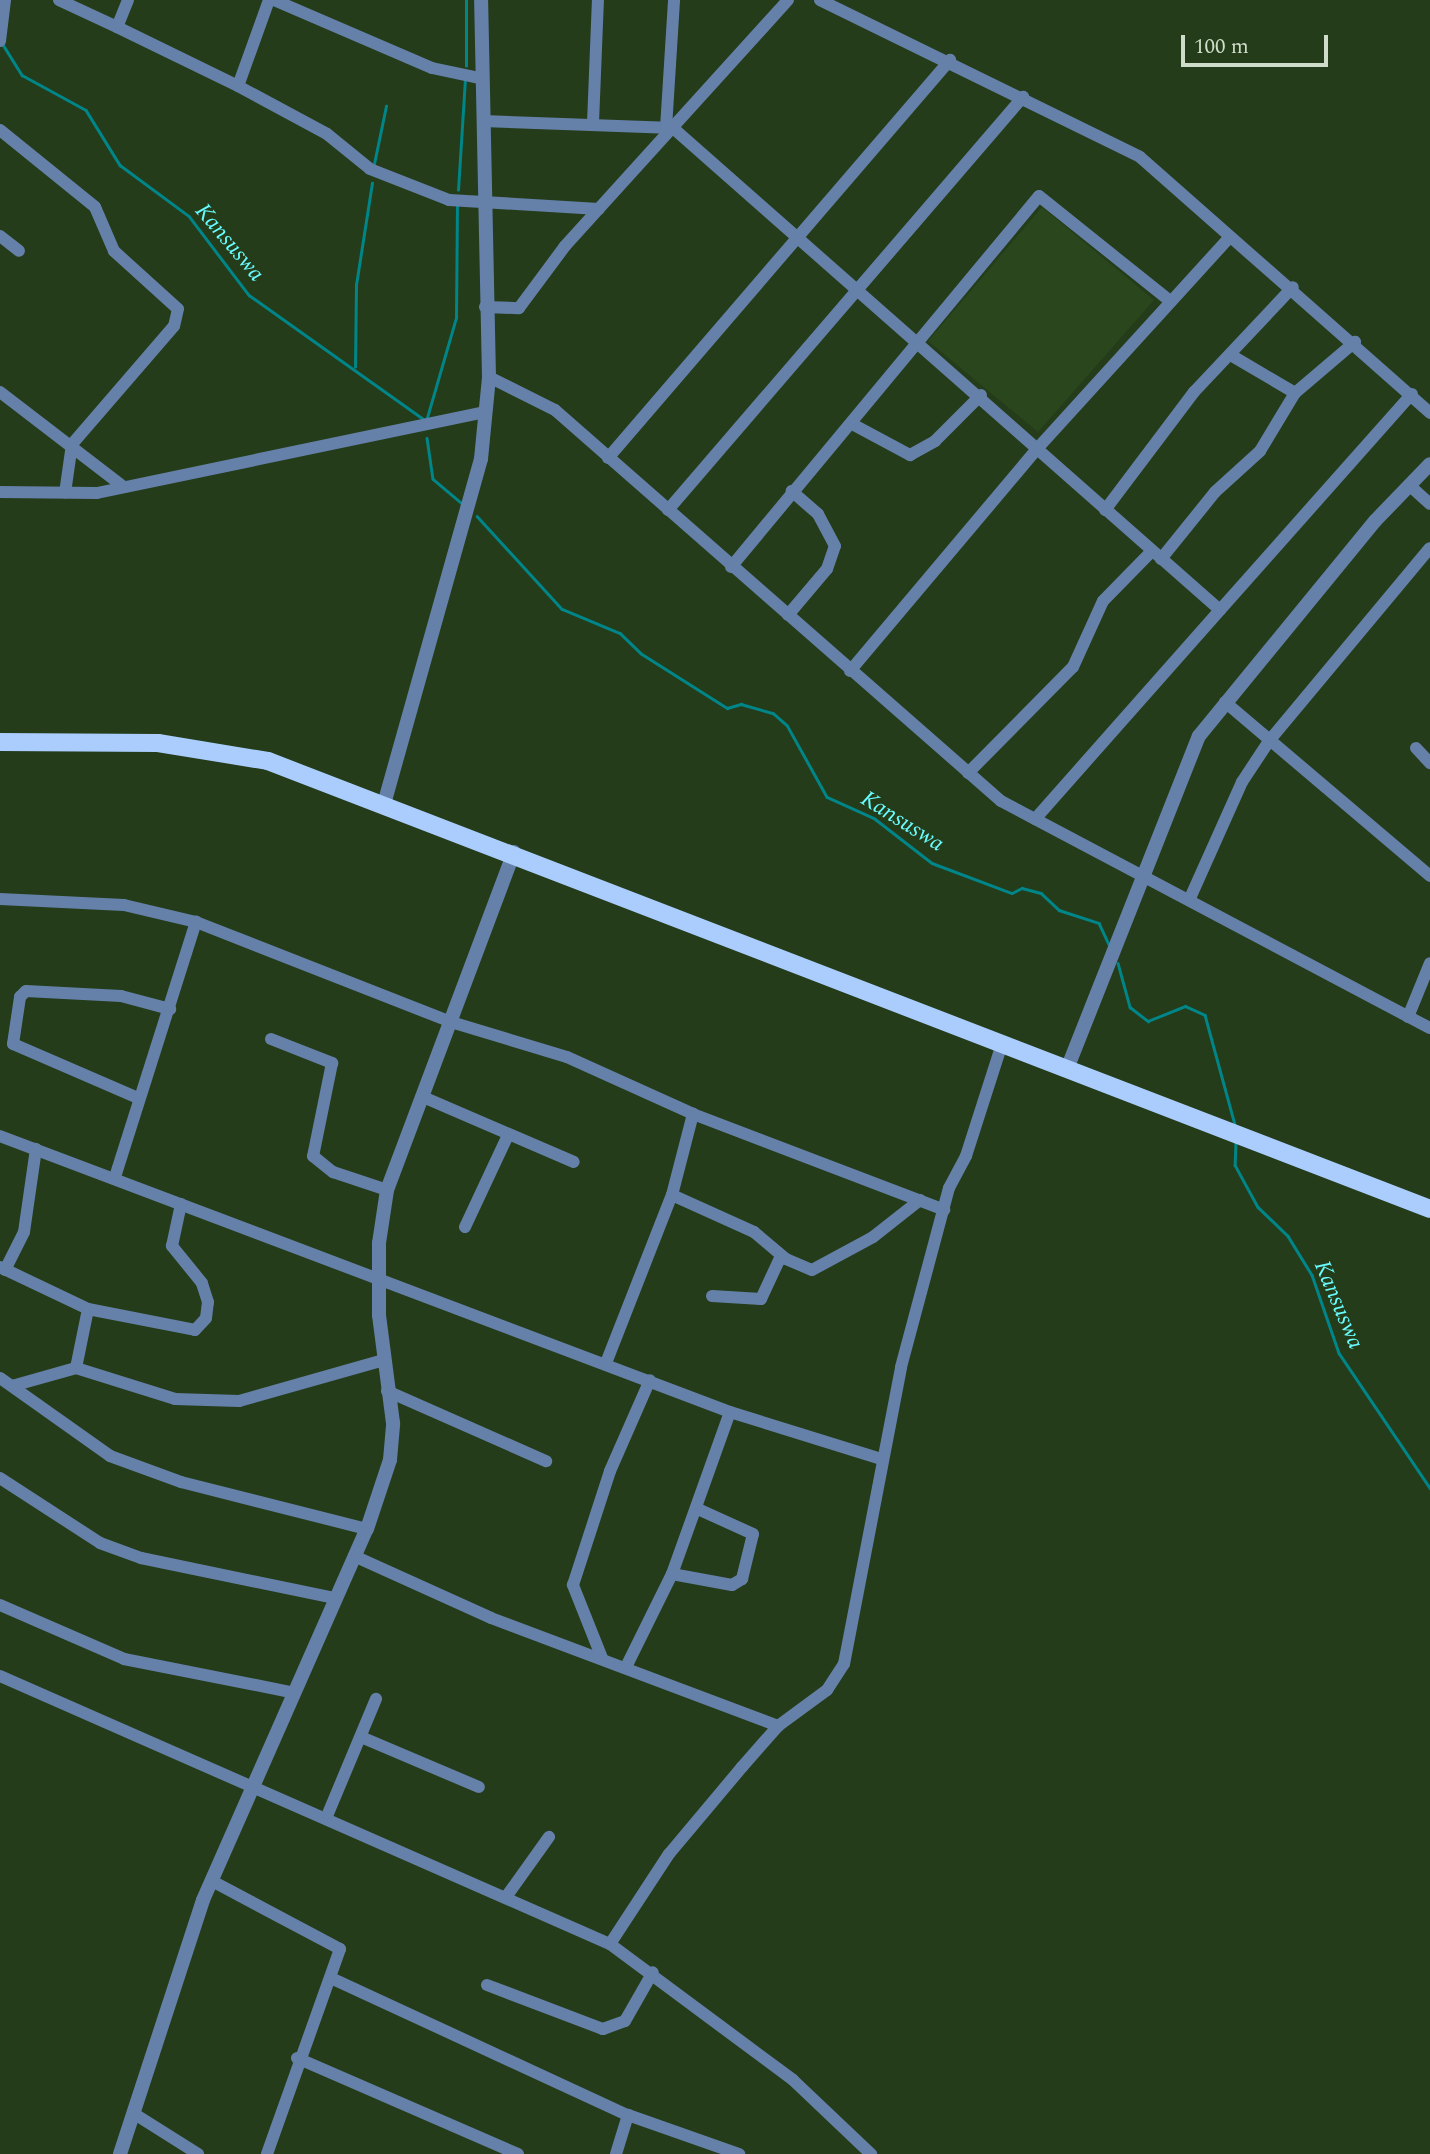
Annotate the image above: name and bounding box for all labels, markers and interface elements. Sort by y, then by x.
scale bar [1185,21,1332,65]
text: 100 m [1194,31,1249,63]
water label: Kansuswa [188,198,270,288]
water label: Kansuswa [855,786,949,858]
water label: Kansuswa [1307,1257,1369,1353]

